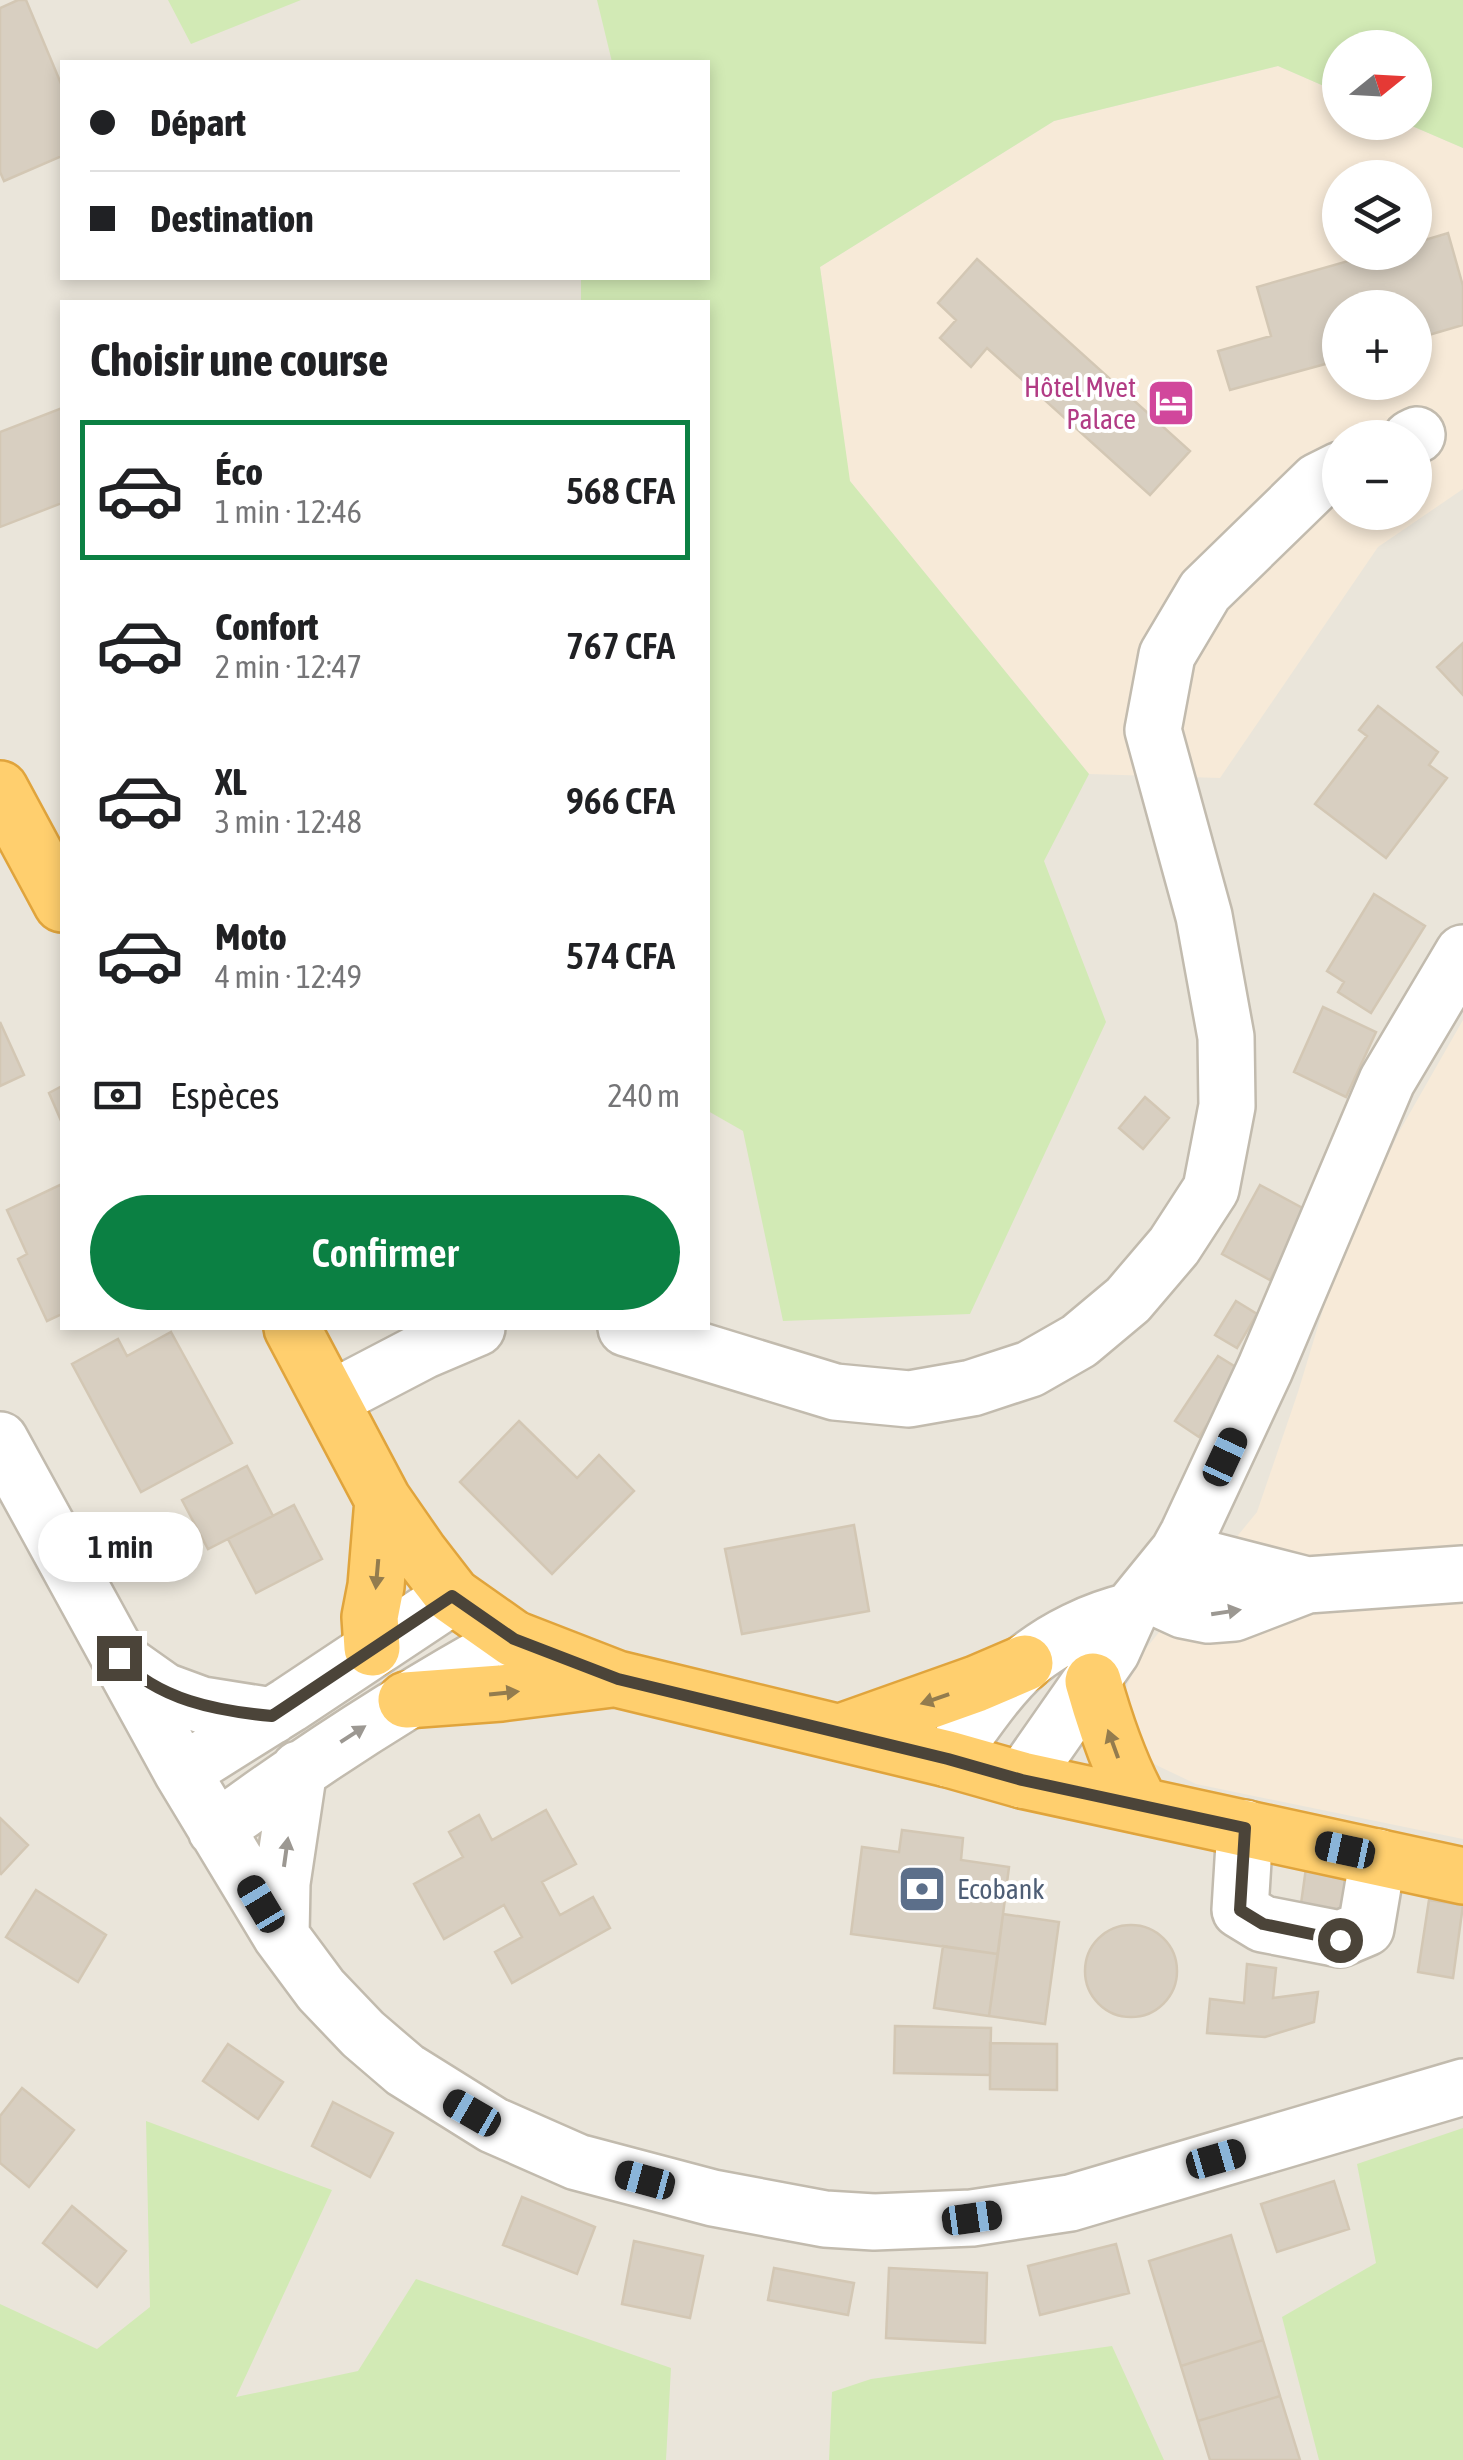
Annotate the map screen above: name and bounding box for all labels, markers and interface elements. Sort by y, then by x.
north arrow [1322,30,1432,140]
map controls [1322,30,1432,530]
text: Départ [150,101,246,144]
button: layers [1322,160,1432,270]
text: Destination [150,197,314,240]
button: + [1322,290,1432,400]
text: Choisir une course [90,334,389,386]
place label: Hôtel Mvet Palace [1024,371,1136,435]
hotel icon: Hôtel Mvet Palace [1145,377,1197,429]
button: − [1322,420,1432,530]
icon: car [95,445,185,535]
text: Éco [215,450,263,493]
text: 568 CFA [566,469,675,512]
text: 1 min · 12:46 [215,493,362,530]
icon: car [95,600,185,690]
text: Confort [215,605,319,648]
text: 767 CFA [566,624,675,667]
text: 2 min · 12:47 [215,648,362,685]
icon: car [95,755,185,845]
text: XL [215,760,247,803]
text: 966 CFA [566,779,675,822]
text: 3 min · 12:48 [215,803,362,840]
icon: car [95,910,185,1000]
text: Moto [215,915,287,958]
text: 574 CFA [566,934,675,977]
text: 4 min · 12:49 [215,958,362,995]
icon: cash [90,1068,145,1123]
text: Espèces [170,1074,279,1117]
text: 240 m [607,1077,680,1114]
button: Confirmer [90,1195,680,1310]
car [1199,1423,1251,1491]
callout: 1 min [36,1513,202,1583]
text: 1 min [88,1528,153,1565]
one-way arrow [368,1559,384,1591]
one-way arrow [1211,1604,1243,1619]
route end [97,1636,142,1681]
one-way arrow [488,1685,520,1701]
one-way arrow [919,1692,949,1707]
one-way arrow [339,1725,367,1743]
one-way arrow [1105,1729,1120,1759]
car [1313,1829,1377,1871]
one-way arrow [278,1836,294,1868]
bank icon: Ecobank [896,1863,948,1915]
car [233,1871,289,1937]
place label: Ecobank [957,1873,1045,1905]
route start [1318,1918,1363,1963]
car [439,2085,505,2141]
car [1183,2136,1249,2182]
car [612,2158,678,2202]
car [940,2199,1004,2237]

